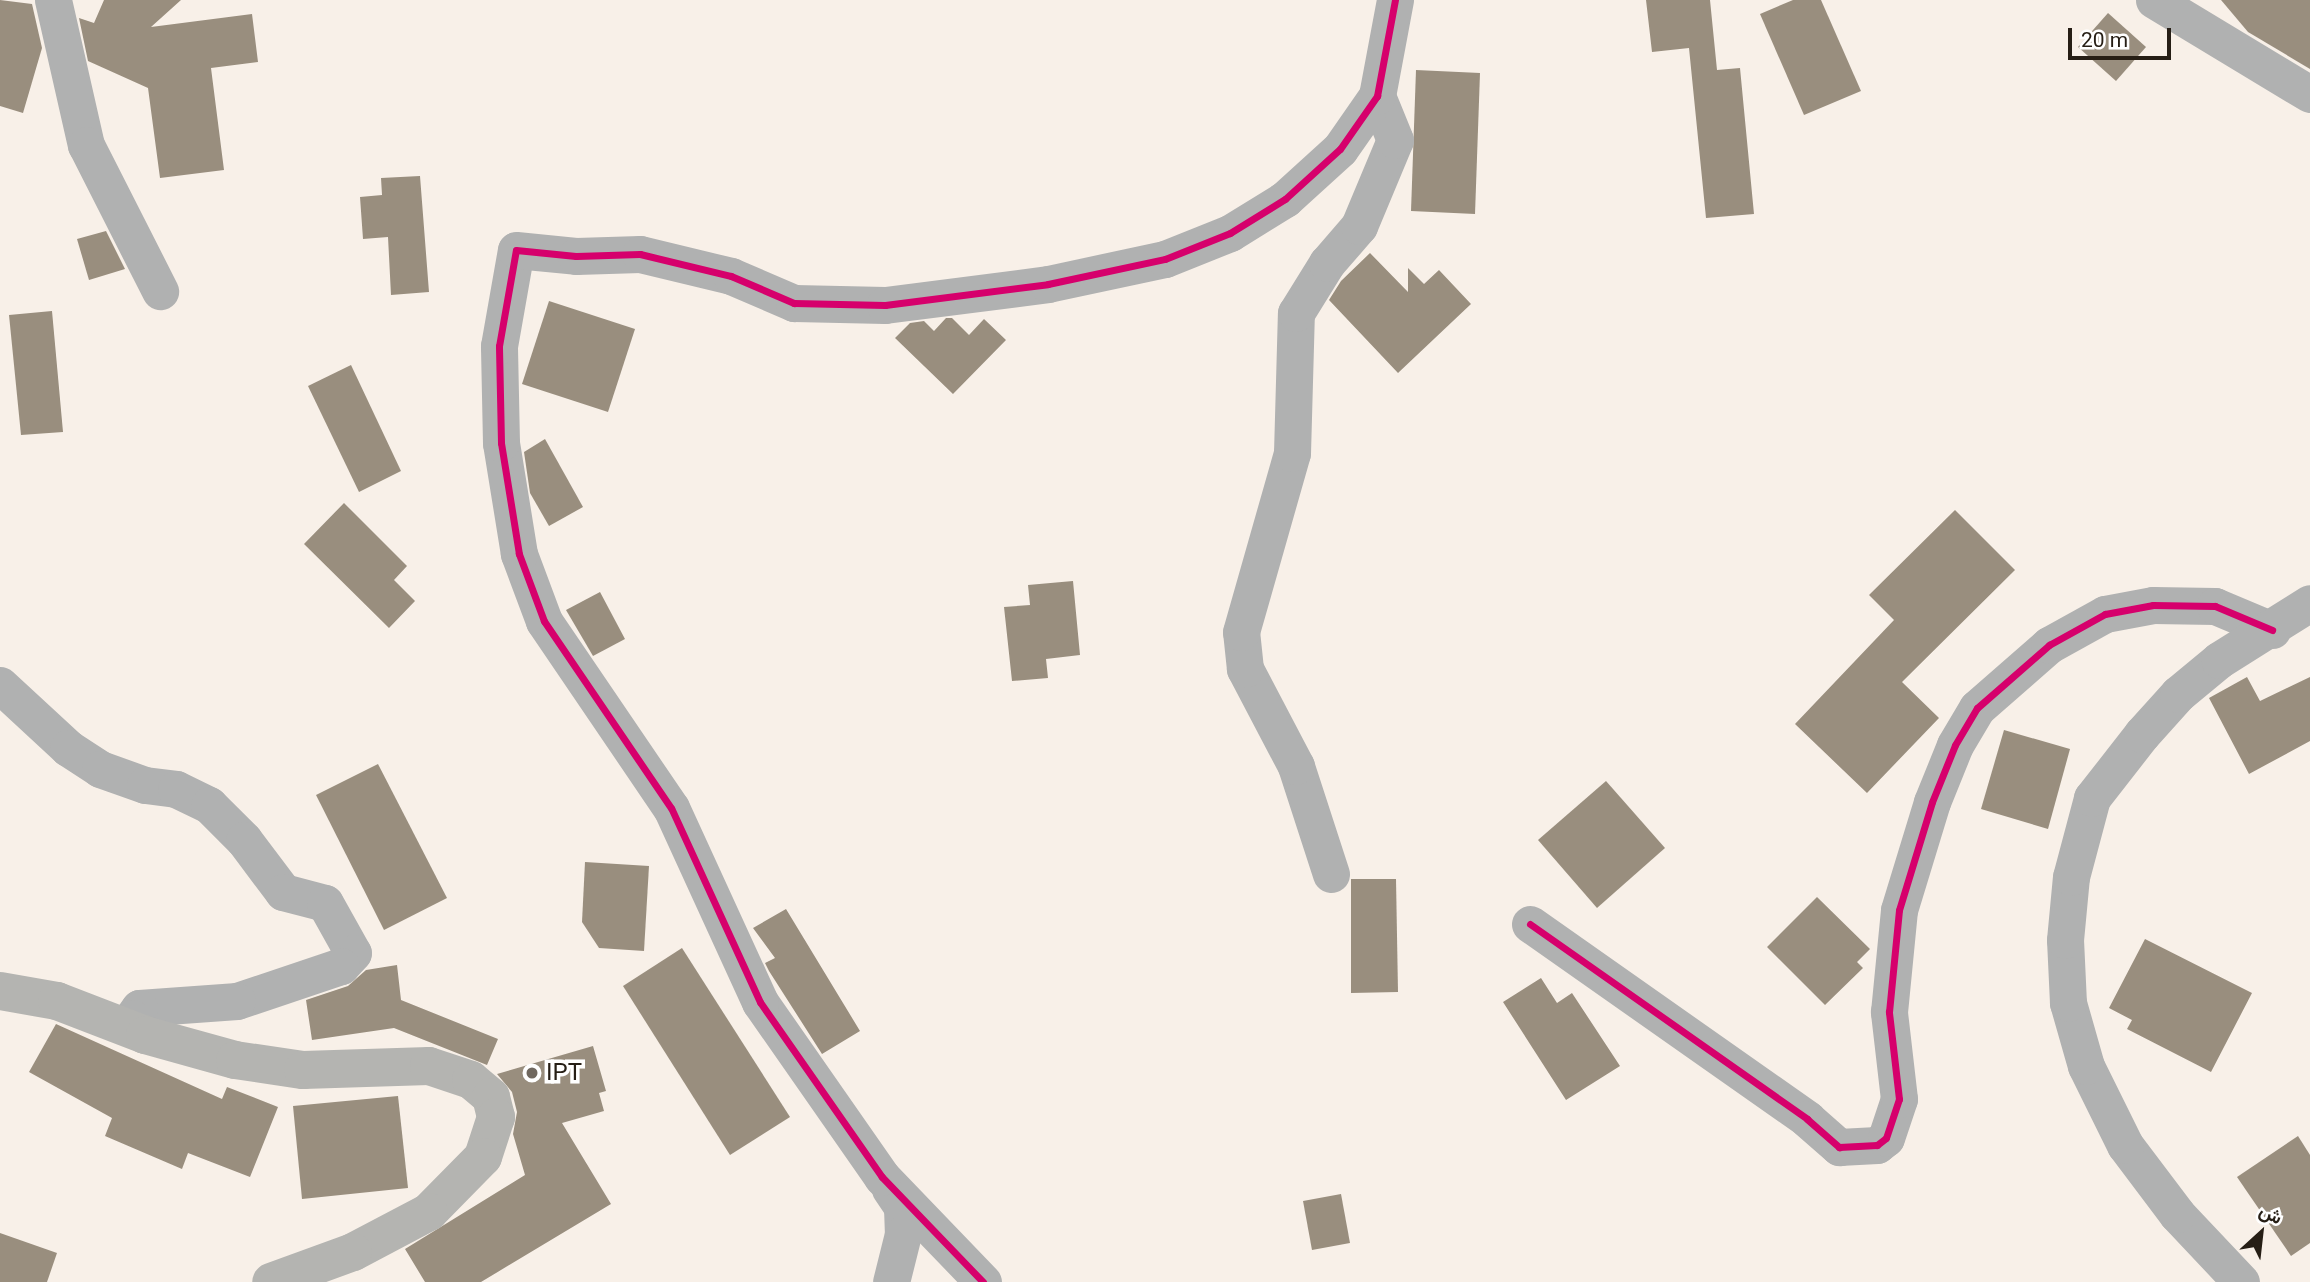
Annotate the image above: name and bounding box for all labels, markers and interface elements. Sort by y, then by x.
scale bar [2072,14,2175,58]
text: 20 m [2081,28,2128,52]
place label: IPT [546,1059,582,1087]
marker: IPT [524,1065,540,1081]
north arrow [2226,1198,2296,1268]
text: ش [2255,1198,2286,1229]

